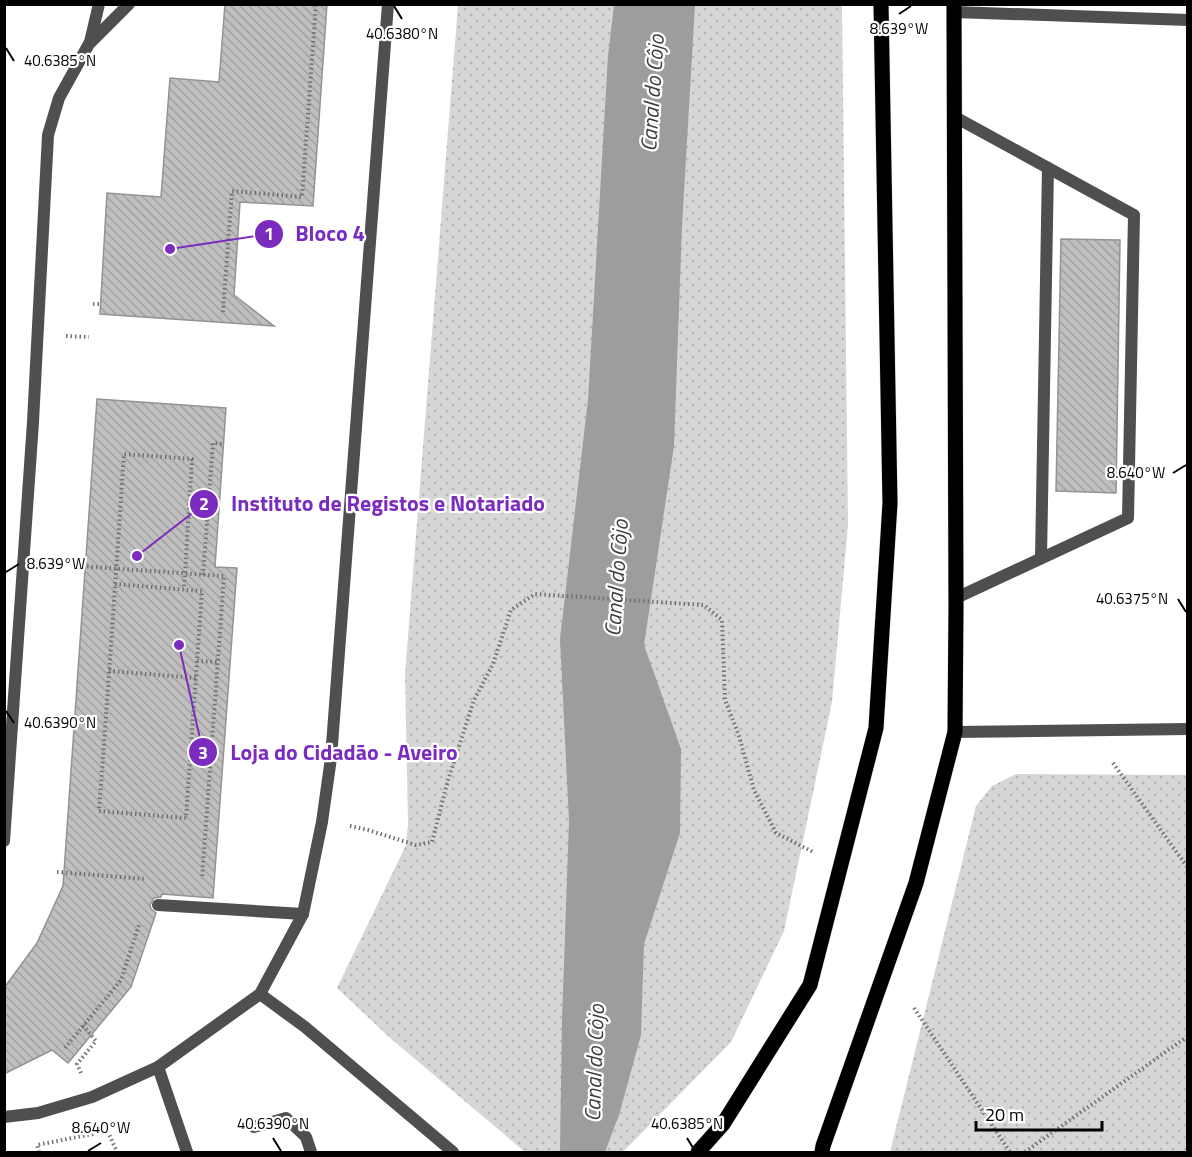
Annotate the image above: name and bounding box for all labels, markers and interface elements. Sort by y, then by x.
text: 8.639°W [870,17,928,40]
text: 40.6380°N [366,22,438,45]
water label: Canal do Côjo [631,32,673,153]
text: 40.6385°N [24,49,96,72]
callout: Bloco 4 [254,214,377,254]
text: Bloco 4 [295,216,365,250]
text: 1 [264,220,274,247]
text: 8.640°W [1107,461,1165,484]
callout: Instituto de Registos e Notariado [189,484,557,524]
text: Instituto de Registos e Notariado [231,486,545,520]
text: 2 [199,490,209,517]
water label: Canal do Côjo [595,517,637,638]
text: 8.639°W [27,552,85,575]
text: 40.6375°N [1096,587,1168,610]
text: 40.6390°N [24,711,96,734]
callout: Loja do Cidadão - Aveiro [188,732,470,772]
text: Loja do Cidadão - Aveiro [230,735,458,769]
text: 3 [198,739,208,766]
water label: Canal do Côjo [575,1003,613,1122]
scale bar [976,1094,1102,1132]
text: 20 m [985,1101,1024,1128]
text: 40.6390°N [237,1112,309,1135]
text: 40.6385°N [651,1112,723,1135]
text: 8.640°W [72,1116,130,1139]

